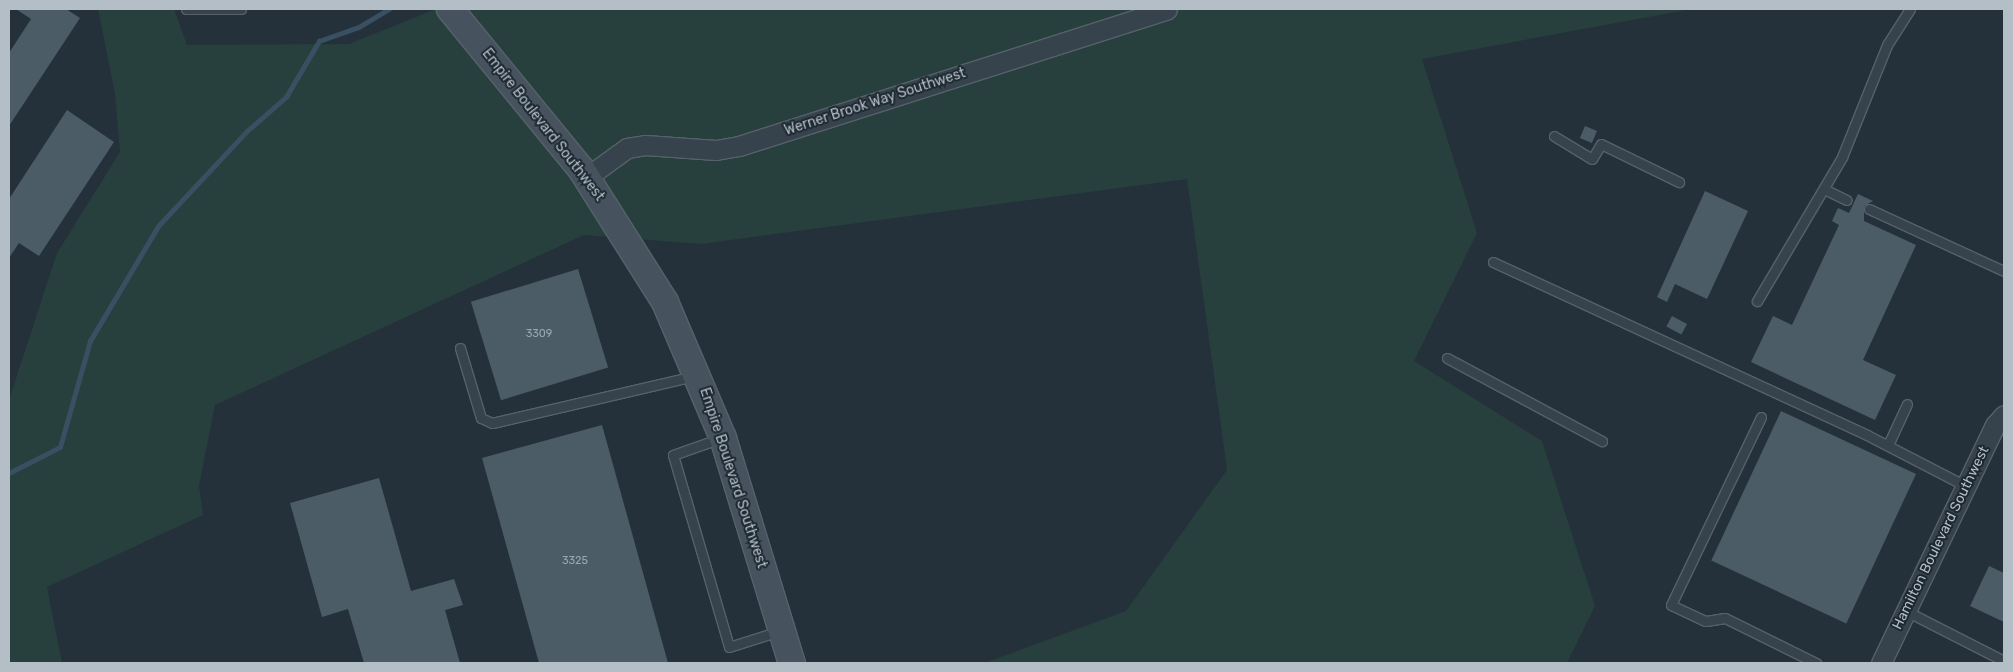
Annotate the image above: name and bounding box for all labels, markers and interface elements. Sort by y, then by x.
street label: Empire Boulevard Southwest [478,46,608,204]
street label: Werner Brook Way Southwest [782,65,968,139]
house number: 3309 [526,327,552,341]
street label: Empire Boulevard Southwest [696,386,770,570]
street label: Hamilton Boulevard Southwest [1889,444,1993,632]
house number: 3325 [562,554,588,568]

